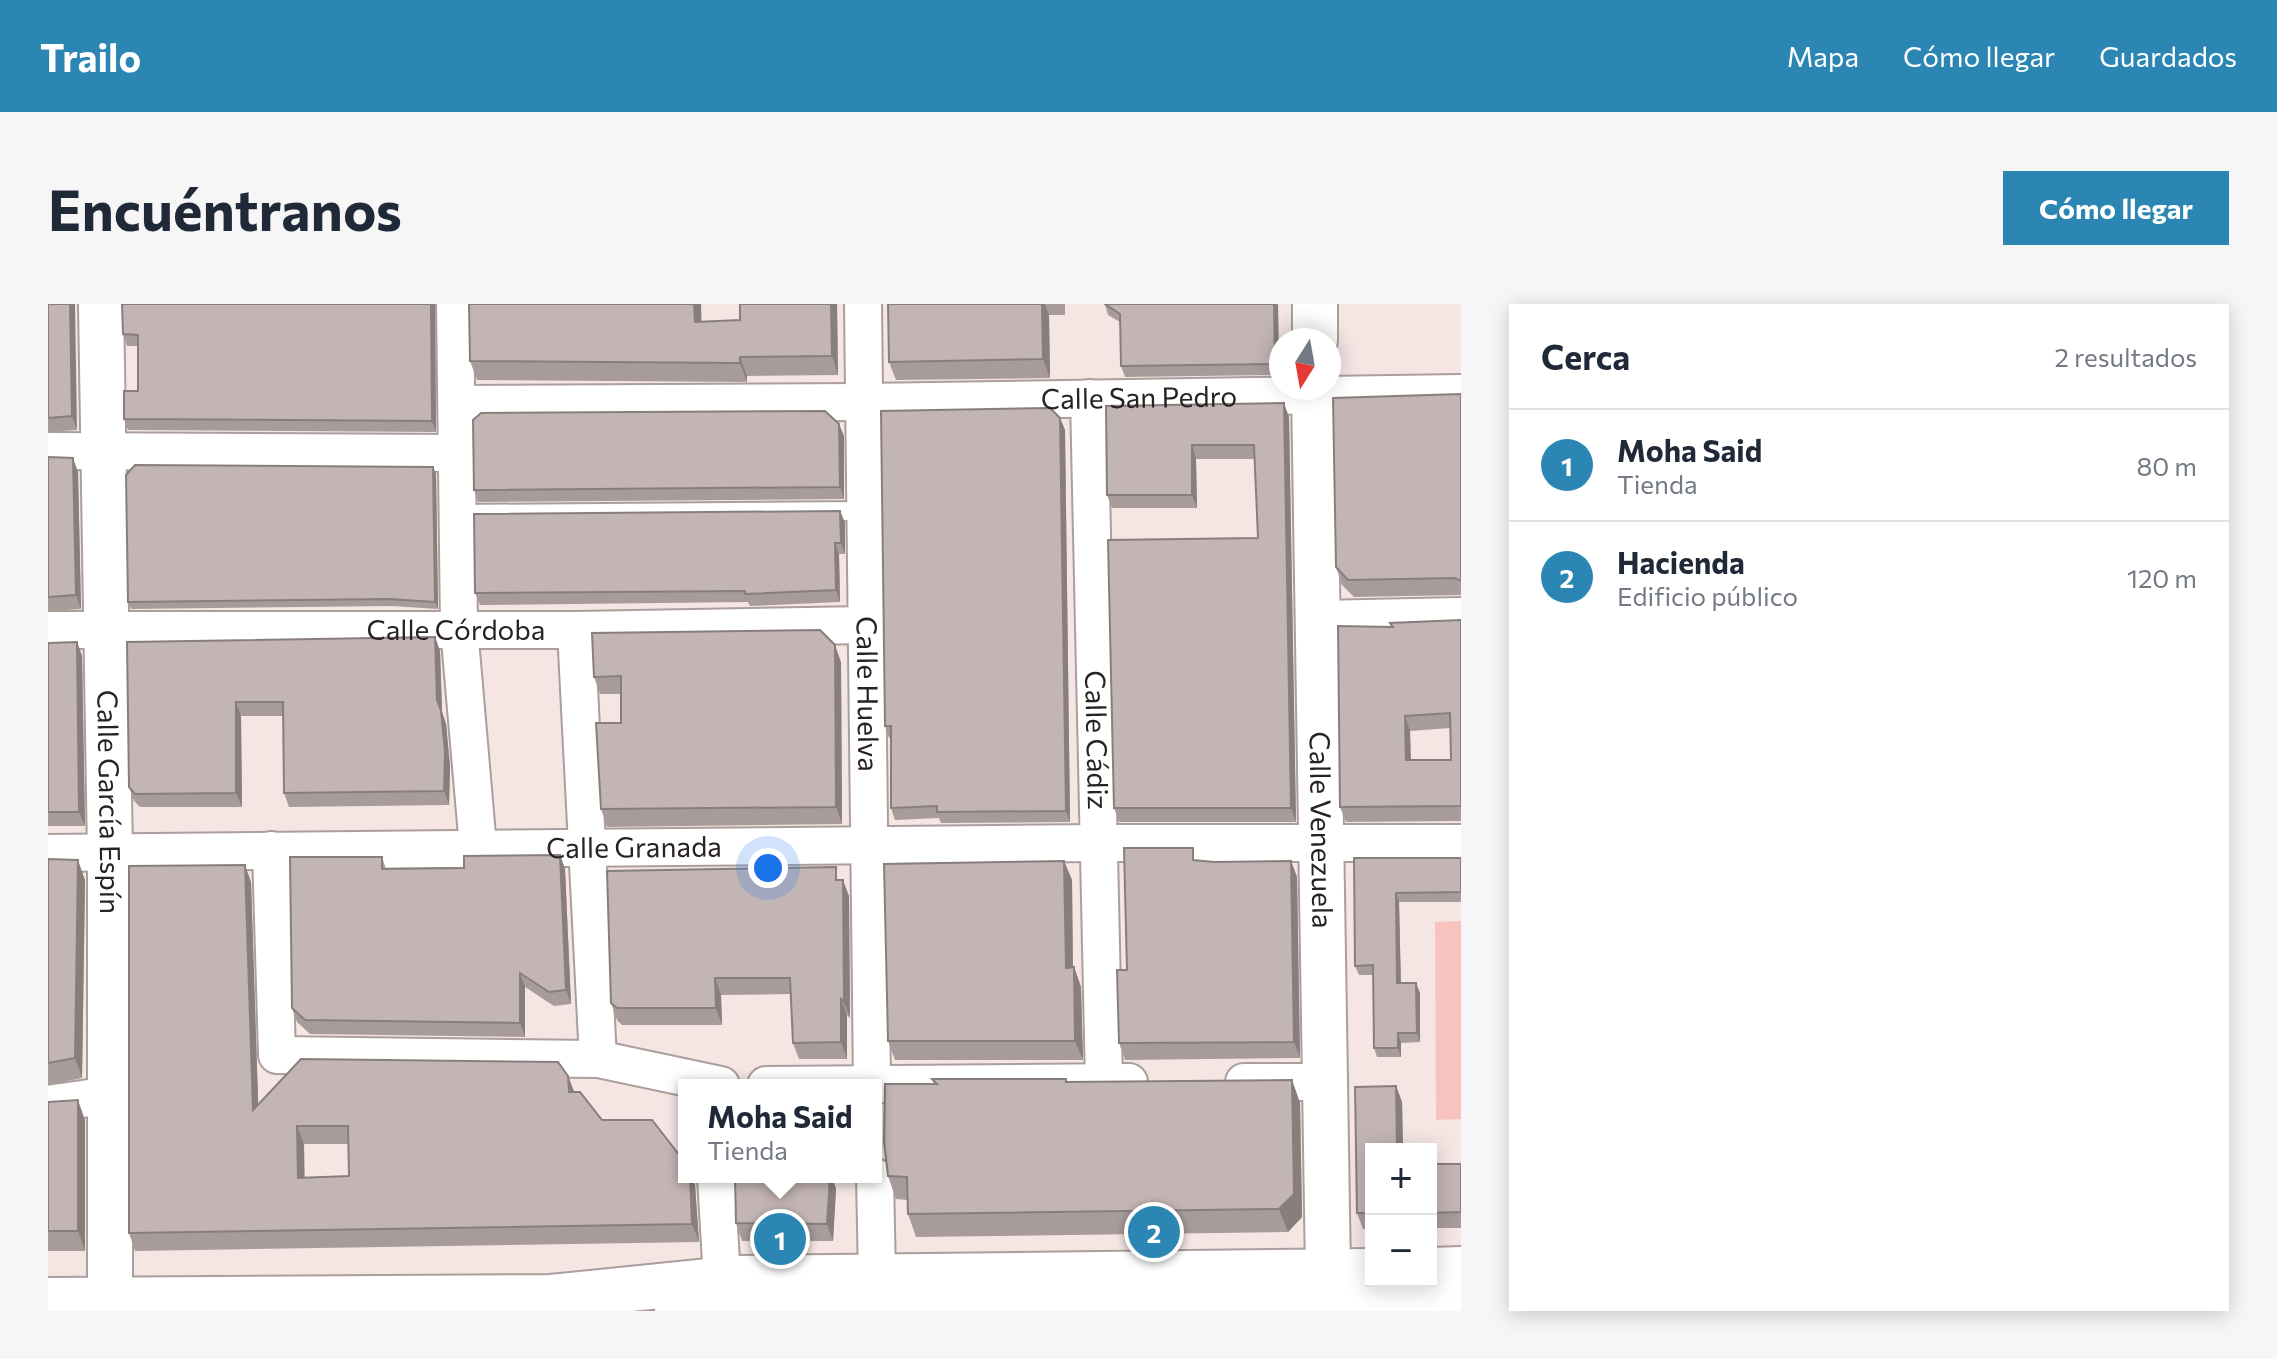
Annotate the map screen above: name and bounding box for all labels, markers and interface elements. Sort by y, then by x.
text: Trailo [40,33,141,80]
text: Mapa [1787,39,1859,73]
text: Cómo llegar [1903,39,2055,73]
text: Guardados [2099,39,2237,73]
button: Cómo llegar [2003,171,2229,245]
text: Encuéntranos [48,174,402,243]
north arrow [1269,328,1341,400]
text: Cerca [1541,335,1630,377]
text: 2 resultados [2055,341,2197,372]
street label: Calle San Pedro [1041,378,1237,415]
text: Moha Said [1617,431,1762,468]
text: 1 [1561,450,1573,481]
text: 80 m [2137,450,2197,481]
text: Tienda [1617,468,1698,499]
text: Hacienda [1617,543,1745,580]
text: 2 [1560,562,1574,593]
text: 120 m [2127,562,2197,593]
text: Edificio público [1617,580,1798,611]
street label: Calle Córdoba [367,612,546,646]
street label: Calle Huelva [851,616,886,772]
street label: Calle Cádiz [1079,670,1116,810]
street label: Calle García Espín [91,689,128,914]
street label: Calle Venezuela [1303,731,1341,929]
street label: Calle Granada [546,829,722,864]
your location [748,848,788,888]
popup [678,1079,882,1183]
text: Moha Said [707,1097,853,1134]
text: Tienda [707,1134,788,1165]
map controls [1365,1143,1437,1287]
button: + [1365,1143,1437,1215]
pin: 2 [1128,1202,1180,1262]
pin: 1 [754,1209,806,1269]
button: − [1365,1215,1437,1287]

